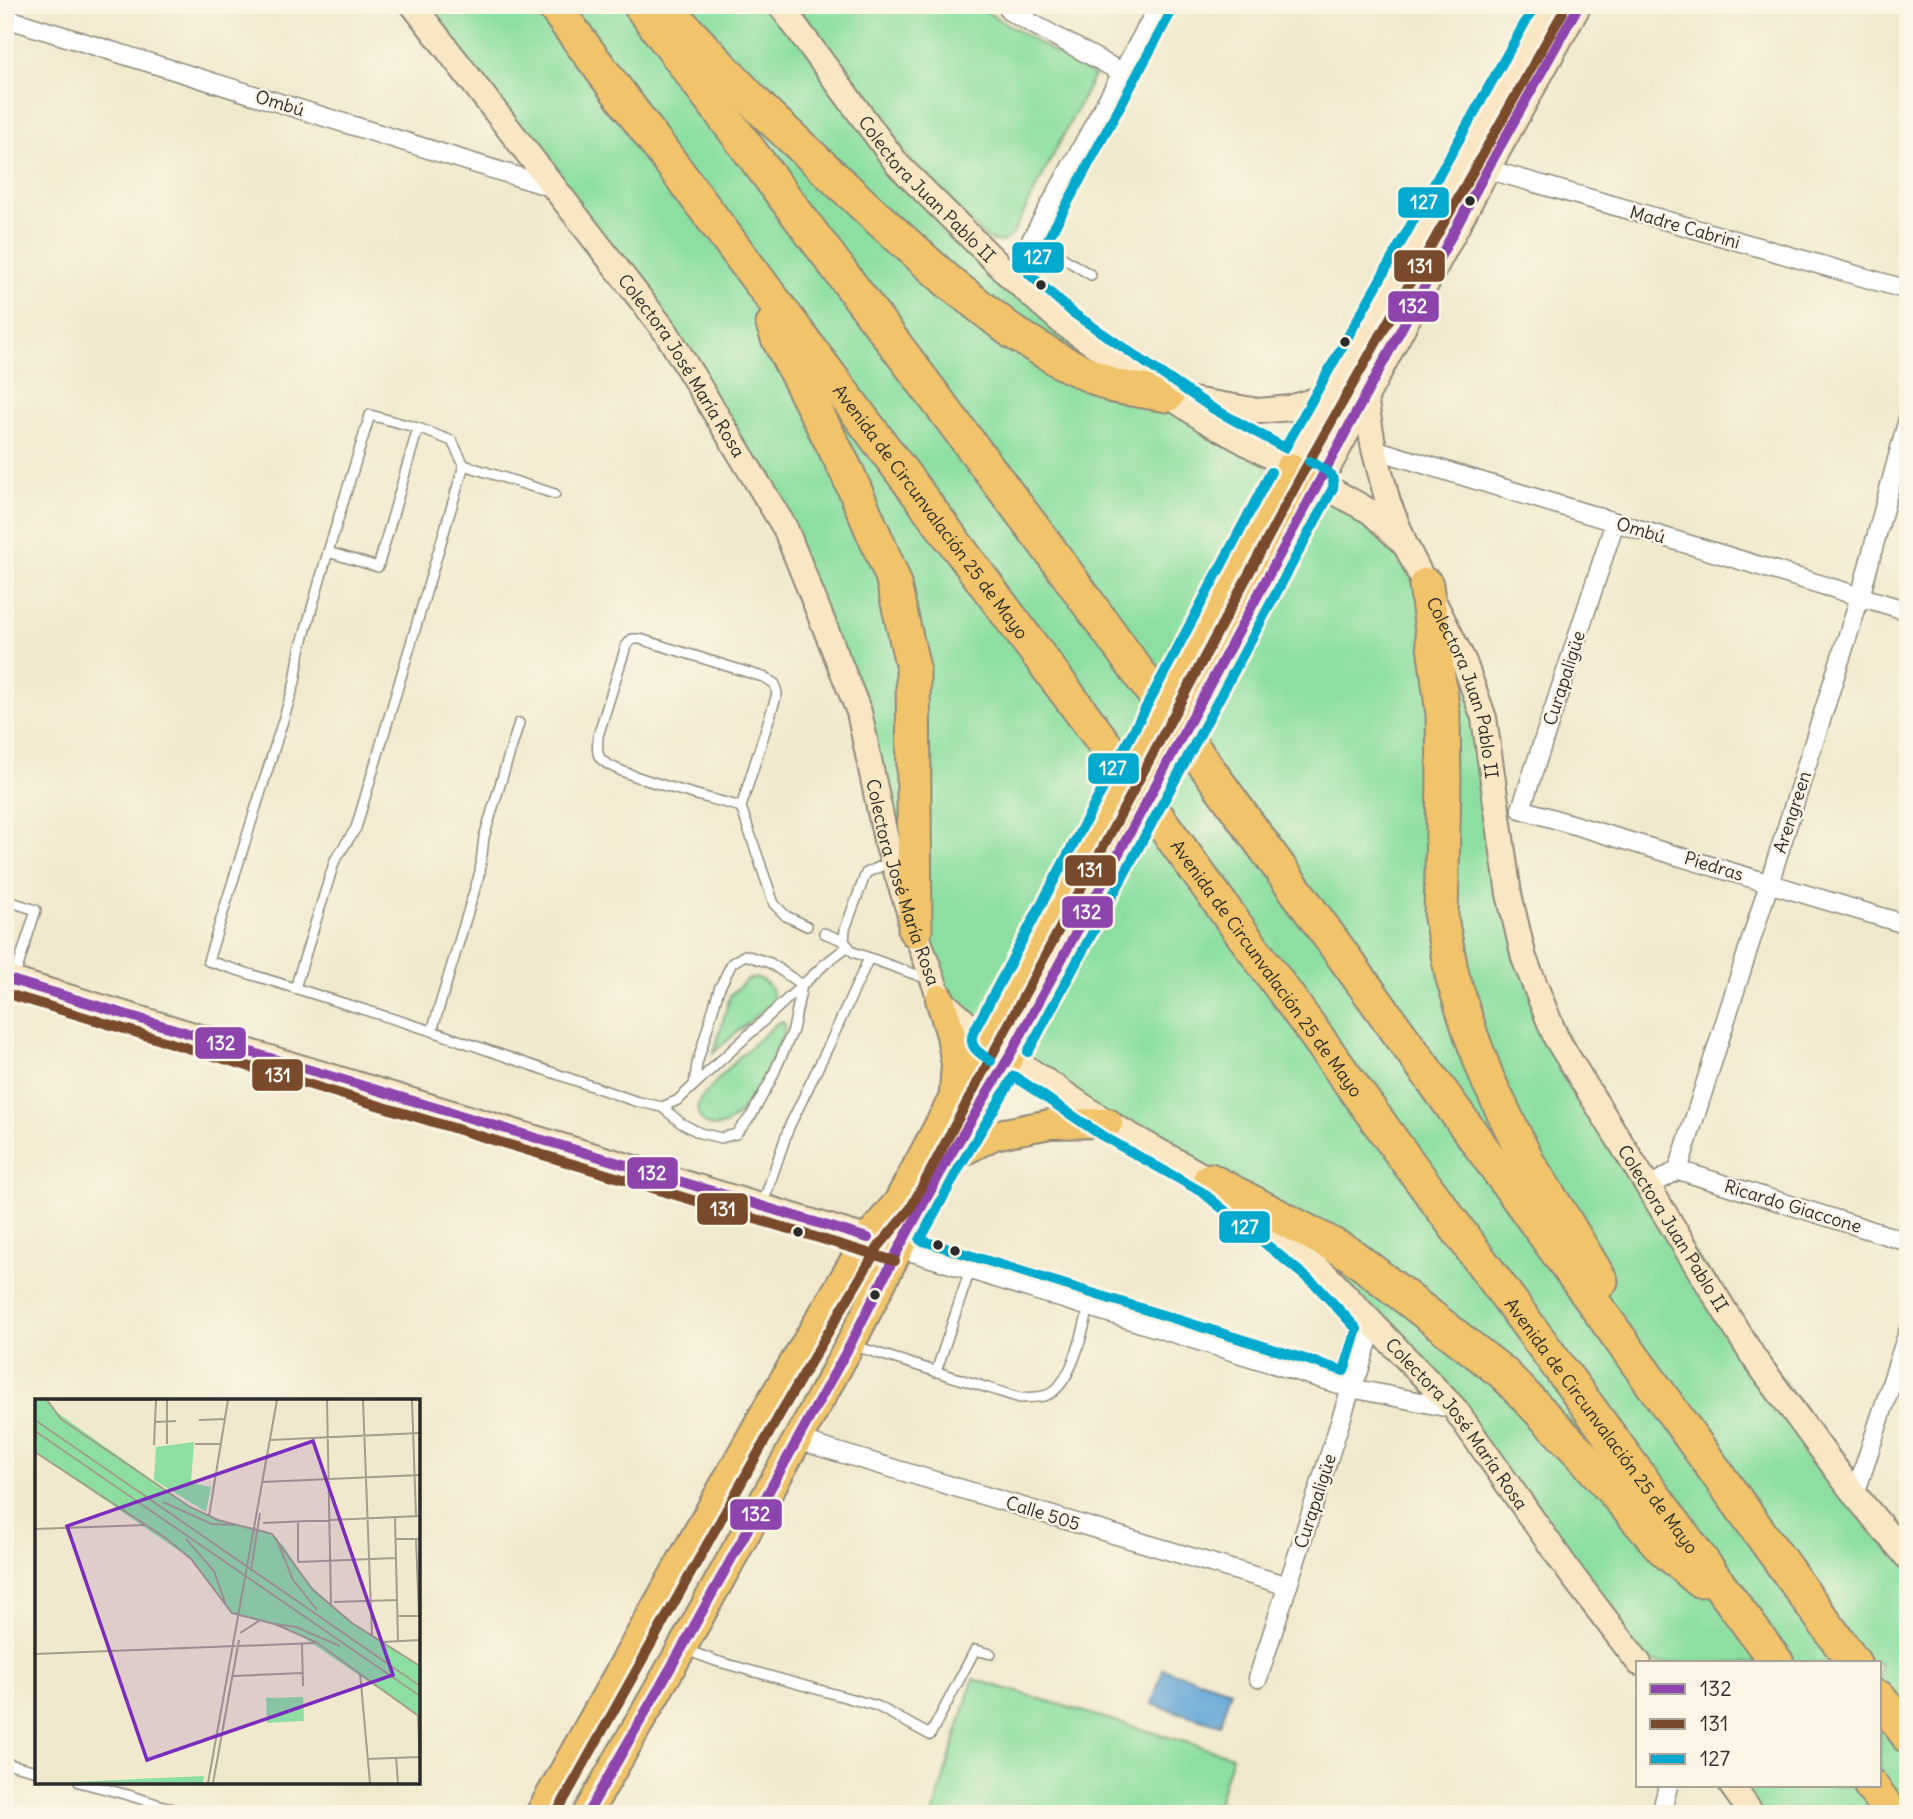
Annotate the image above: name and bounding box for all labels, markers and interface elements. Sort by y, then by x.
street label: Ombú [253,85,307,121]
street label: Colectora Juan Pablo II [854,111,1001,267]
line badge: 127 [1397,186,1450,219]
text: 127 [1410,190,1438,214]
unlabelled marker [1463,194,1477,208]
street label: Madre Cabrini [1627,200,1743,254]
line badge: 127 [1011,241,1065,274]
text: 127 [1024,245,1052,269]
line badge: 131 [1393,249,1446,283]
text: 131 [1407,254,1433,278]
street label: Colectora José María Rosa [614,269,751,461]
unlabelled marker [1034,278,1048,292]
line badge: 132 [1387,290,1440,323]
text: 132 [1399,294,1427,318]
unlabelled marker [1338,335,1352,349]
street label: Avenida de Circunvalación 25 de Mayo [828,379,1034,643]
street label: Ombú [1614,512,1668,548]
street label: Colectora Juan Pablo II [1422,593,1504,780]
street label: Curapaligüe [1538,628,1590,728]
line badge: 127 [1087,752,1140,785]
text: 127 [1099,756,1127,780]
street label: Arengreen [1768,768,1816,856]
street label: Colectora José María Rosa [862,777,946,988]
street label: Avenida de Circunvalación 25 de Mayo [1166,835,1368,1101]
street label: Piedras [1682,846,1746,886]
line badge: 131 [1064,854,1117,887]
text: 131 [1077,858,1103,882]
line badge: 132 [1061,895,1114,929]
text: 132 [1073,900,1101,924]
line badge: 132 [194,1026,247,1060]
text: 132 [207,1031,235,1055]
line badge: 131 [251,1058,304,1092]
text: 131 [265,1063,291,1087]
street label: Colectora Juan Pablo II [1613,1140,1734,1316]
line badge: 132 [626,1156,679,1190]
text: 132 [638,1161,666,1185]
street label: Ricardo Giaccone [1722,1174,1864,1238]
line badge: 131 [696,1192,749,1226]
text: 131 [710,1197,736,1221]
line badge: 127 [1218,1210,1271,1244]
text: 127 [1231,1215,1259,1239]
unlabelled marker [791,1225,805,1239]
unlabelled marker [931,1238,945,1252]
unlabelled marker [948,1244,962,1258]
unlabelled marker [868,1288,882,1302]
street label: Avenida de Circunvalación 25 de Mayo [1500,1293,1704,1558]
street label: Colectora José María Rosa [1381,1333,1533,1514]
inset map [35,1399,420,1784]
street label: Curapaligüe [1289,1451,1341,1551]
street label: Calle 505 [1003,1491,1083,1535]
line badge: 132 [729,1498,783,1531]
text: 132 [742,1502,770,1526]
legend [1636,1661,1882,1787]
text: 132 [1700,1675,1732,1702]
text: 131 [1700,1710,1728,1737]
text: 127 [1700,1745,1730,1772]

